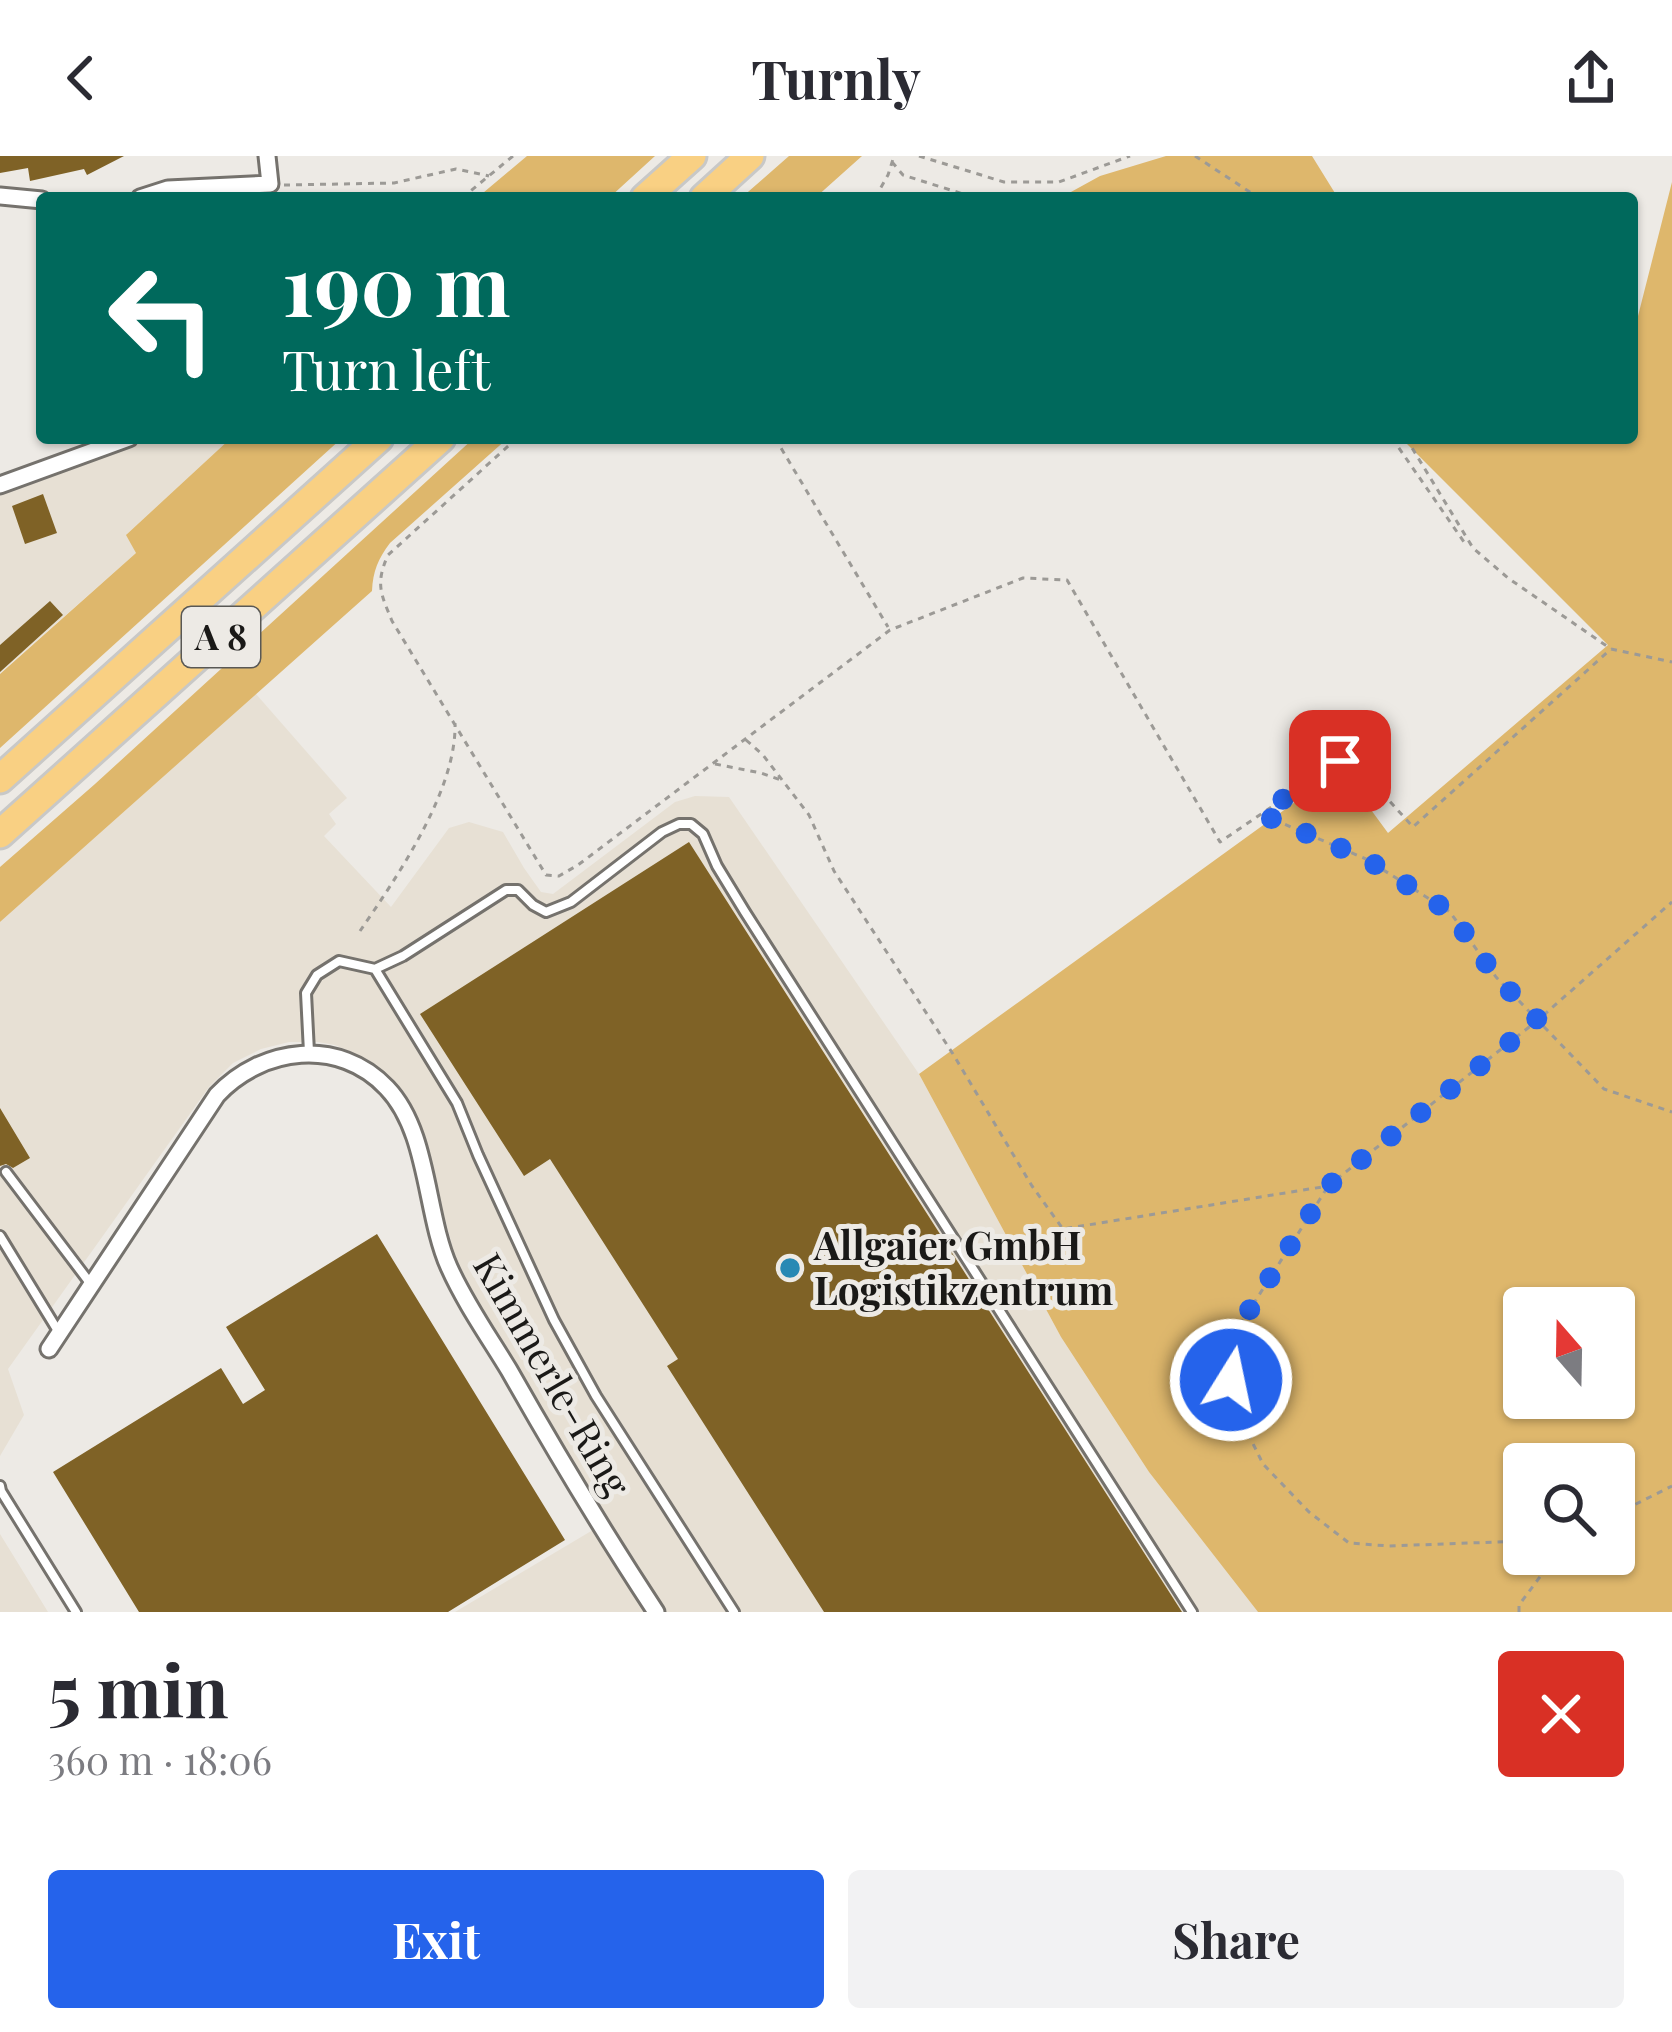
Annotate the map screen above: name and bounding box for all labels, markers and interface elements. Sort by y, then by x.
text: Turnly [751,42,921,114]
icon: back [48,45,114,111]
icon: share [1558,45,1624,111]
text: 190 m [282,226,510,338]
icon: left [84,240,240,396]
text: Turn left [282,333,491,405]
road number: A 8 [182,607,260,667]
pin [1289,710,1391,812]
icon: arrive [1307,728,1373,794]
place label: Allgaier GmbH Logistikzentrum [813,1218,1113,1315]
street label: Kimmerle-Ring [463,1243,645,1505]
marker: Allgaier GmbH Logistikzentrum [777,1255,803,1281]
north arrow [1503,1287,1635,1419]
map controls [1503,1287,1635,1575]
position arrow [1168,1317,1294,1443]
button: search [1503,1443,1635,1575]
text: 5 min [48,1640,229,1736]
button: close [1498,1651,1624,1777]
text: 360 m · 18:06 [48,1733,272,1785]
button: Exit [48,1870,824,2008]
button: Share [848,1870,1624,2008]

